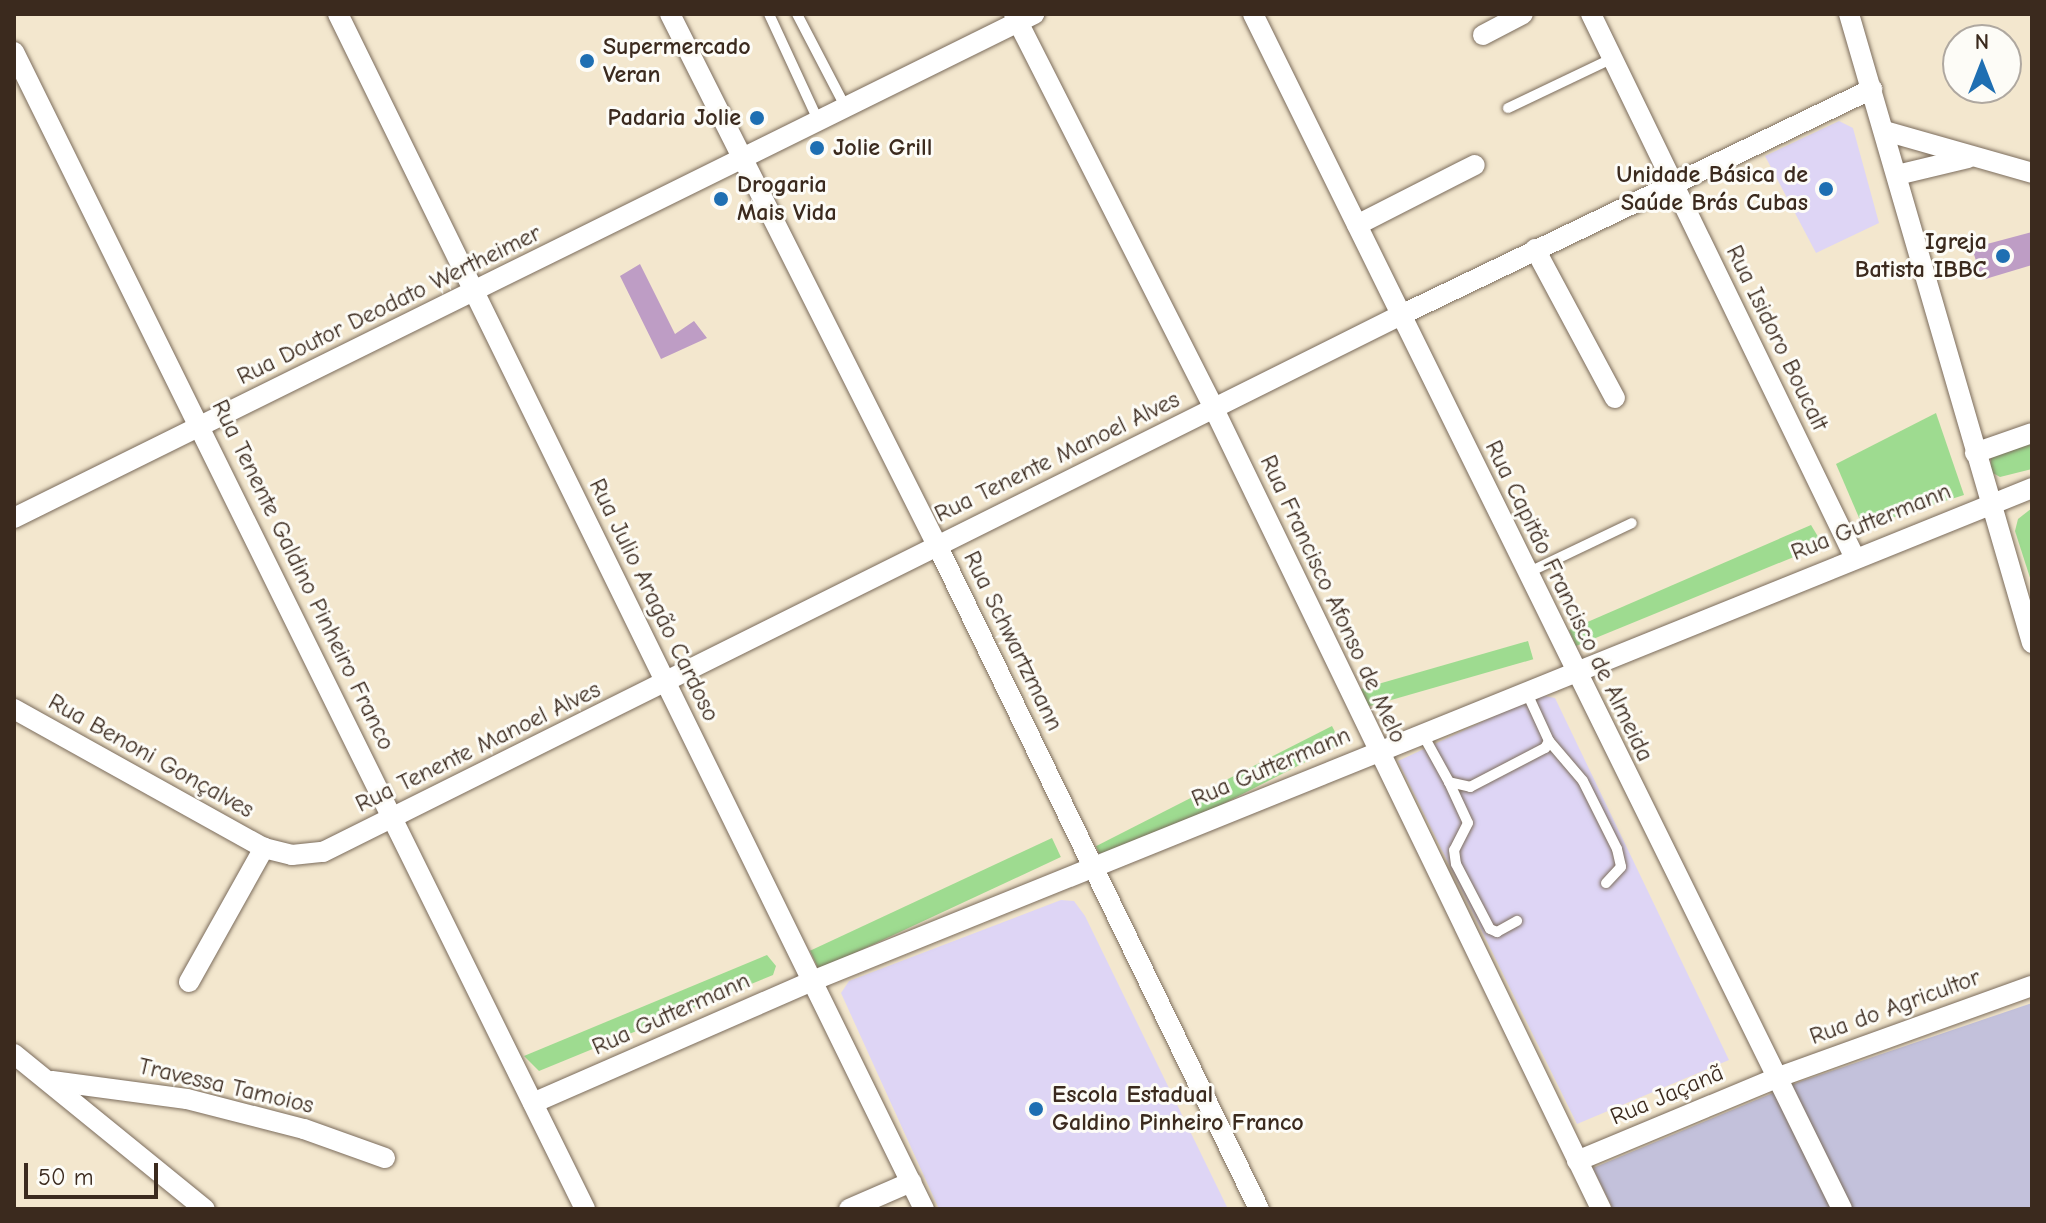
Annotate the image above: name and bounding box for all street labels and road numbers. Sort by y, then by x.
street label: Rua Doutor Deodato Wertheimer [232,219,546,391]
street label: Rua Isidoro Boucalt [1720,240,1834,436]
street label: Rua Tenente Manoel Alves [930,385,1184,529]
street label: Rua Tenente Galdino Pinheiro Franco [205,395,401,755]
street label: Rua Capitão Francisco de Almeida [1479,436,1659,766]
street label: Rua Francisco Afonso de Melo [1254,450,1412,748]
street label: Rua Julio Aragão Cardoso [583,474,725,726]
street label: Rua Guttermann [1787,477,1955,567]
street label: Rua Schwartzmann [957,546,1069,736]
street label: Rua Tenente Manoel Alves [351,675,605,819]
street label: Rua Benoni Gonçalves [43,688,259,824]
street label: Rua Guttermann [1187,721,1355,813]
street label: Rua do Agricultor [1806,963,1984,1051]
street label: Rua Guttermann [588,966,754,1062]
street label: Travessa Tamoios [136,1052,316,1120]
street label: Rua Jaçanã [1606,1058,1728,1132]

